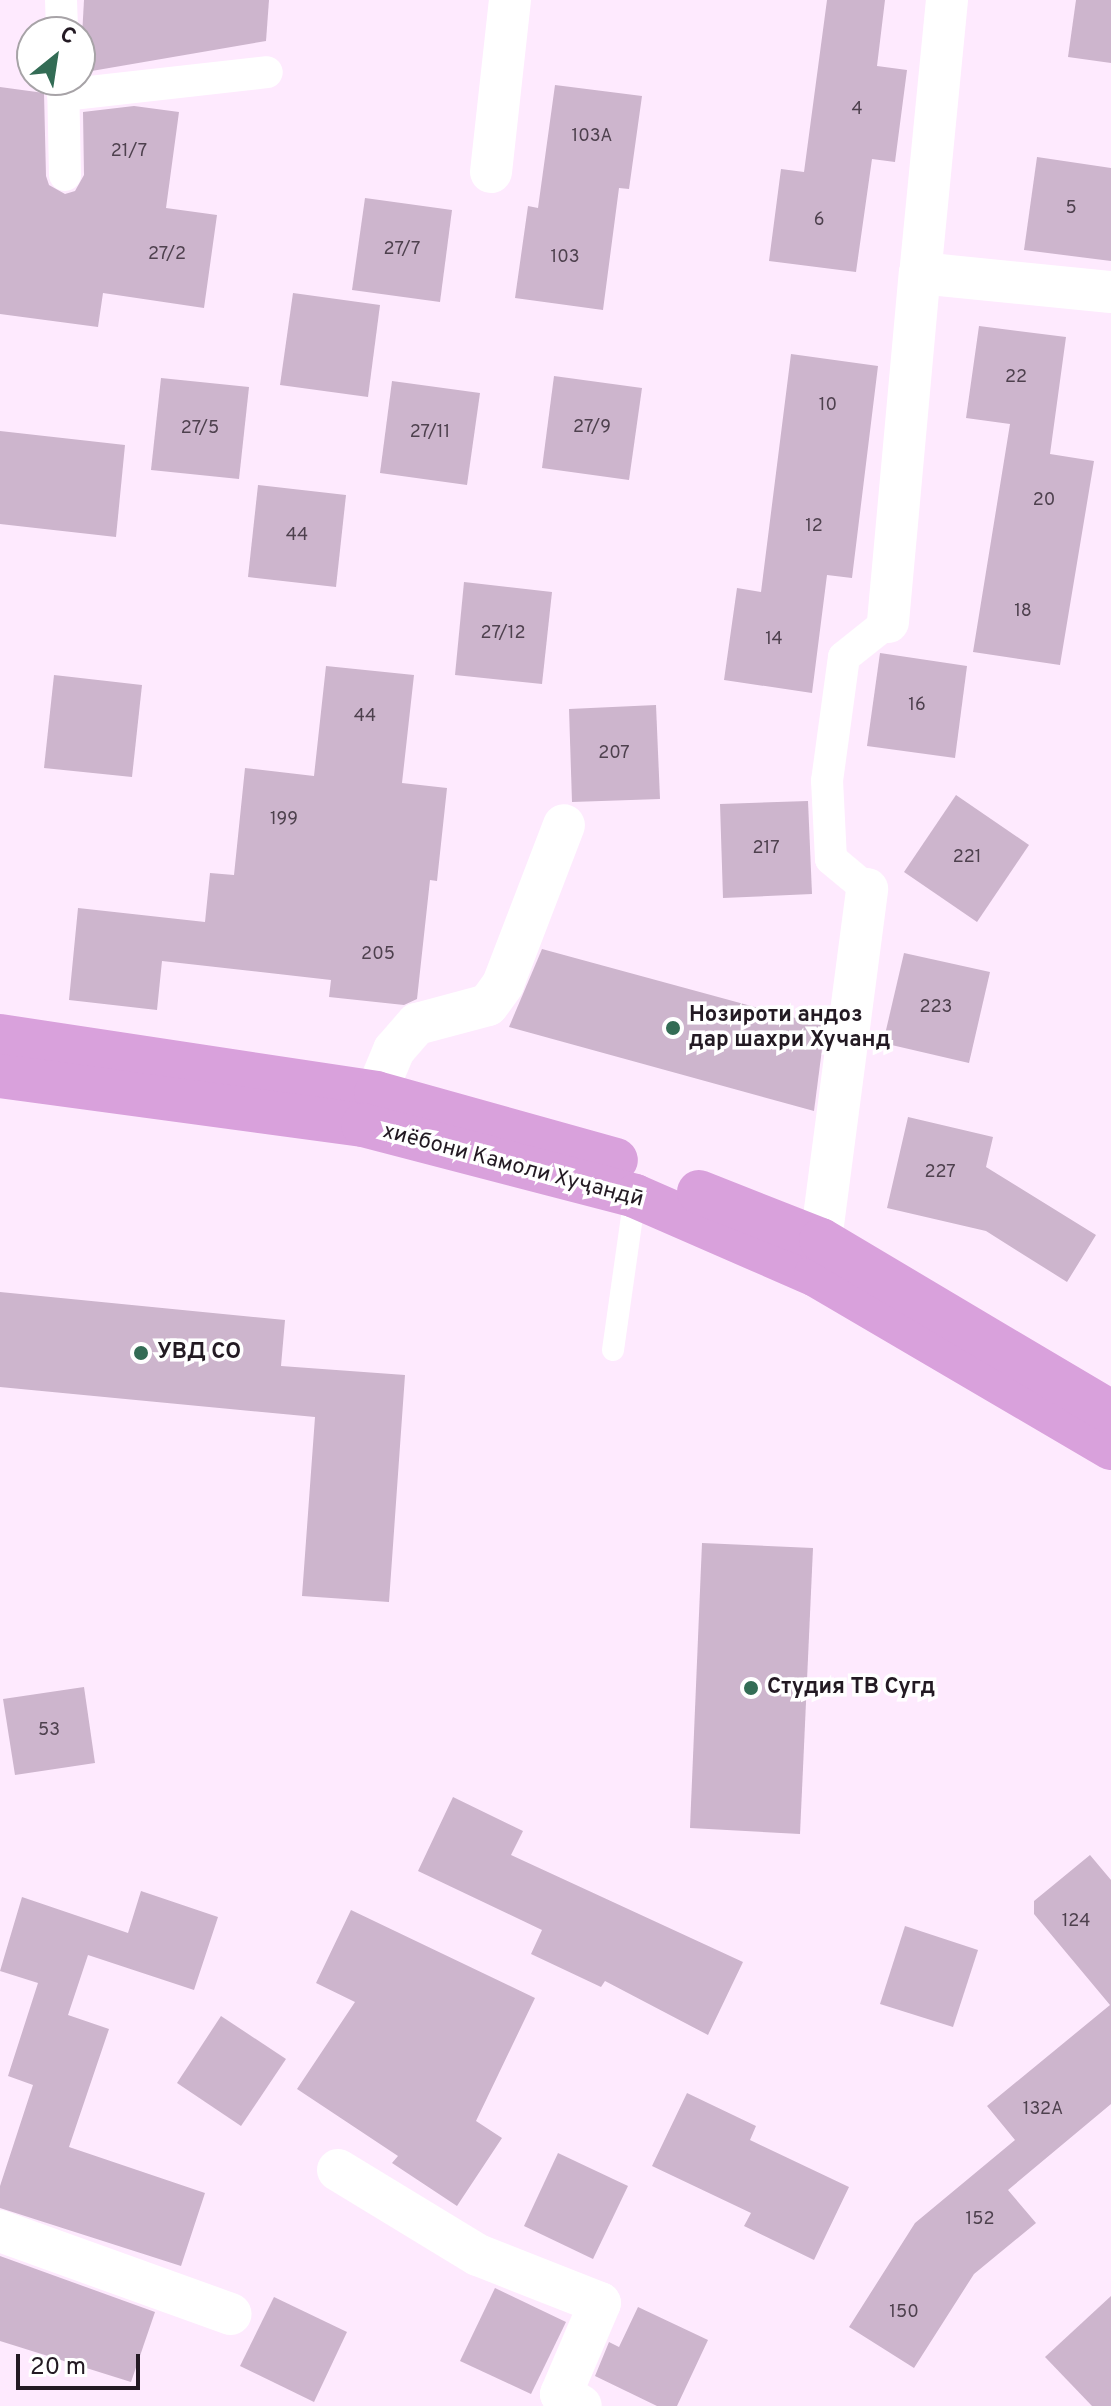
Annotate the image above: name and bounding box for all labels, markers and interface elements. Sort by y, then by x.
north arrow [16,16,96,96]
text: С [54,21,80,52]
house number: 4 [851,99,863,121]
house number: 103А [571,126,613,148]
house number: 21/7 [111,141,147,163]
house number: 5 [1065,198,1077,220]
house number: 6 [814,210,824,232]
house number: 27/7 [384,239,420,261]
house number: 27/2 [148,244,186,266]
house number: 103 [550,247,580,269]
house number: 22 [1005,367,1027,389]
house number: 10 [819,395,837,417]
house number: 27/9 [573,417,611,439]
house number: 27/5 [181,418,219,440]
house number: 27/11 [410,422,450,444]
house number: 20 [1033,490,1055,512]
house number: 12 [805,516,823,538]
house number: 44 [286,525,308,547]
house number: 18 [1014,601,1032,623]
house number: 27/12 [481,623,525,645]
house number: 14 [765,629,783,651]
house number: 16 [908,695,926,717]
house number: 44 [354,706,376,728]
house number: 207 [598,743,630,765]
house number: 199 [270,809,298,831]
house number: 217 [752,838,780,860]
house number: 221 [953,847,981,869]
house number: 205 [361,944,395,966]
house number: 223 [920,997,952,1019]
place label: Нозироти андоз дар шахри Хучанд [689,1002,890,1054]
marker: Нозироти андоз дар шахри Хучанд [664,1019,682,1037]
street label: хиёбони Камоли Хуҷандӣ [380,1118,646,1214]
house number: 227 [924,1162,956,1184]
place label: УВД СО [157,1340,241,1366]
marker: УВД СО [132,1344,150,1362]
place label: Студия ТВ Сугд [767,1675,935,1701]
marker: Студия ТВ Сугд [742,1679,760,1697]
house number: 53 [38,1720,60,1742]
house number: 124 [1062,1911,1090,1933]
house number: 132А [1023,2099,1063,2121]
house number: 152 [966,2209,994,2231]
house number: 150 [889,2302,919,2324]
scale bar [20,2338,144,2388]
text: 20 m [30,2353,86,2383]

